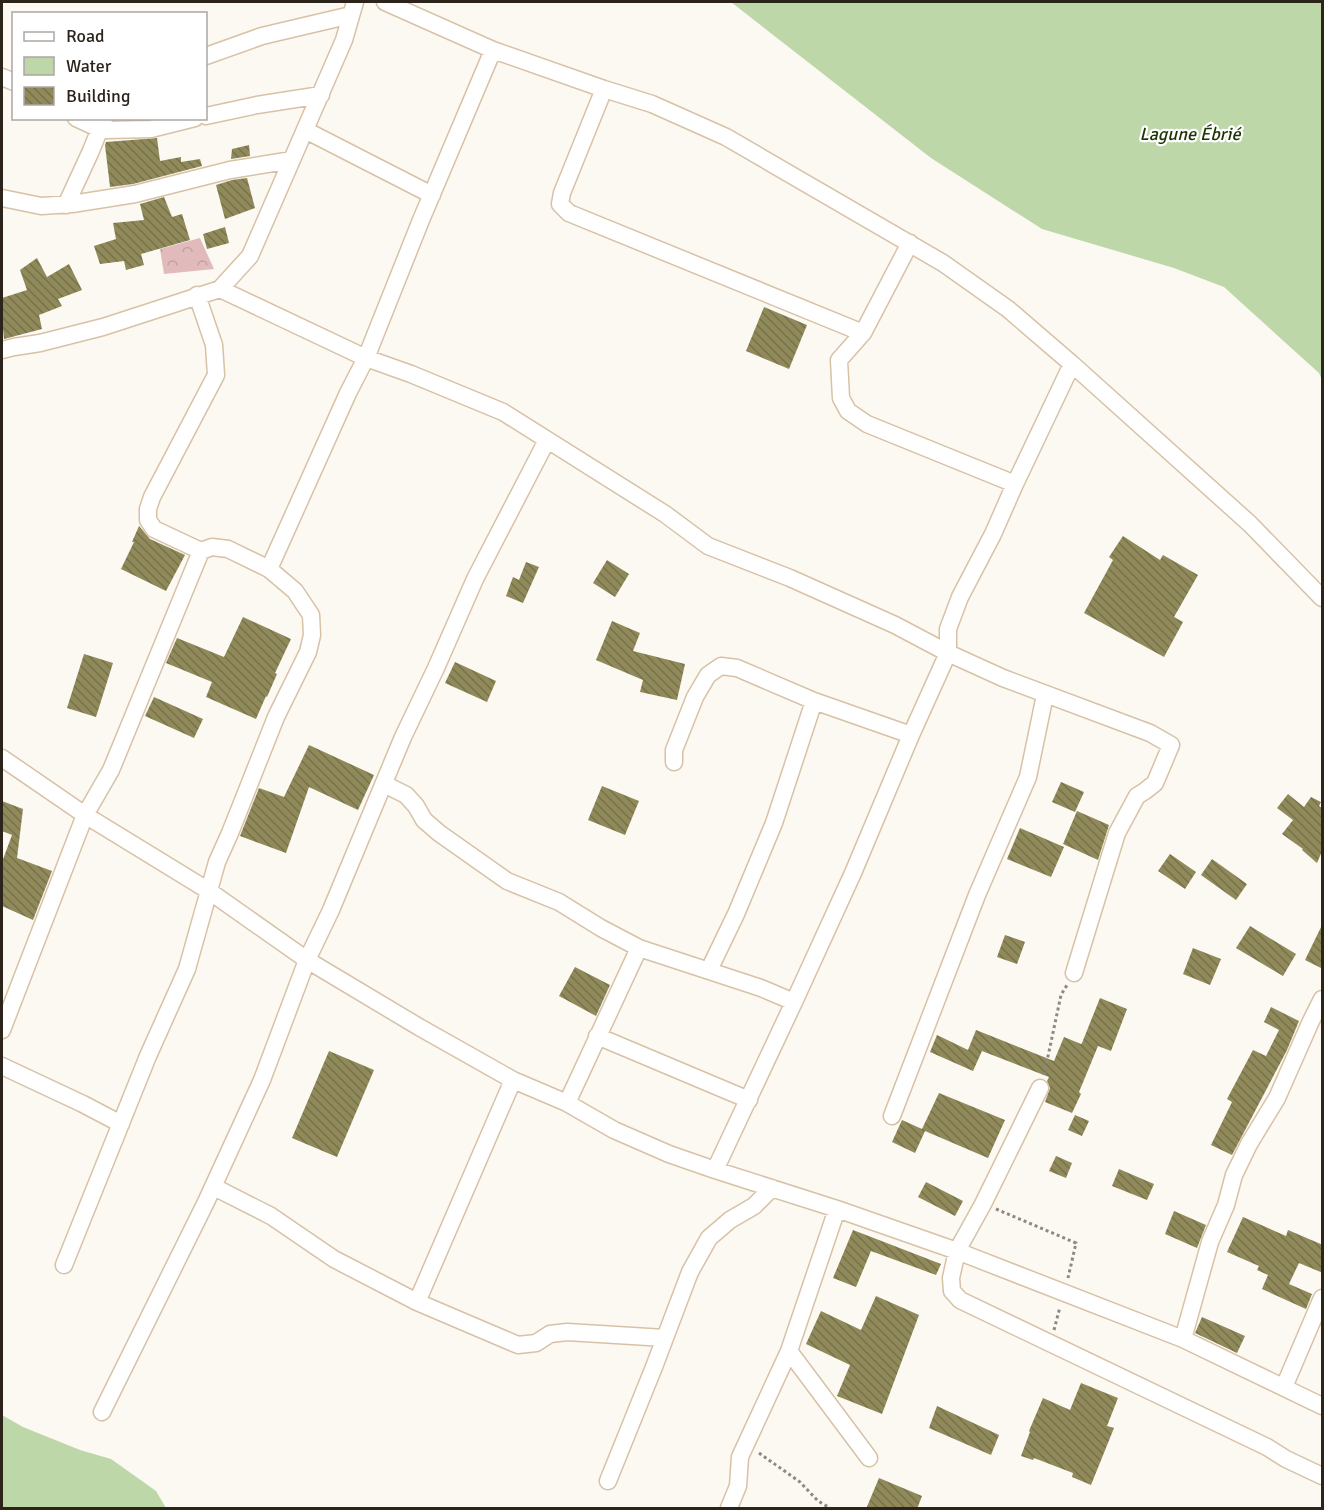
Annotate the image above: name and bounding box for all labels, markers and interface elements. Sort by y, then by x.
legend [12,12,207,120]
text: Road [66,25,105,47]
text: Water [66,55,112,77]
text: Building [66,85,130,107]
water label: Lagune Ébrié [1140,123,1242,145]

